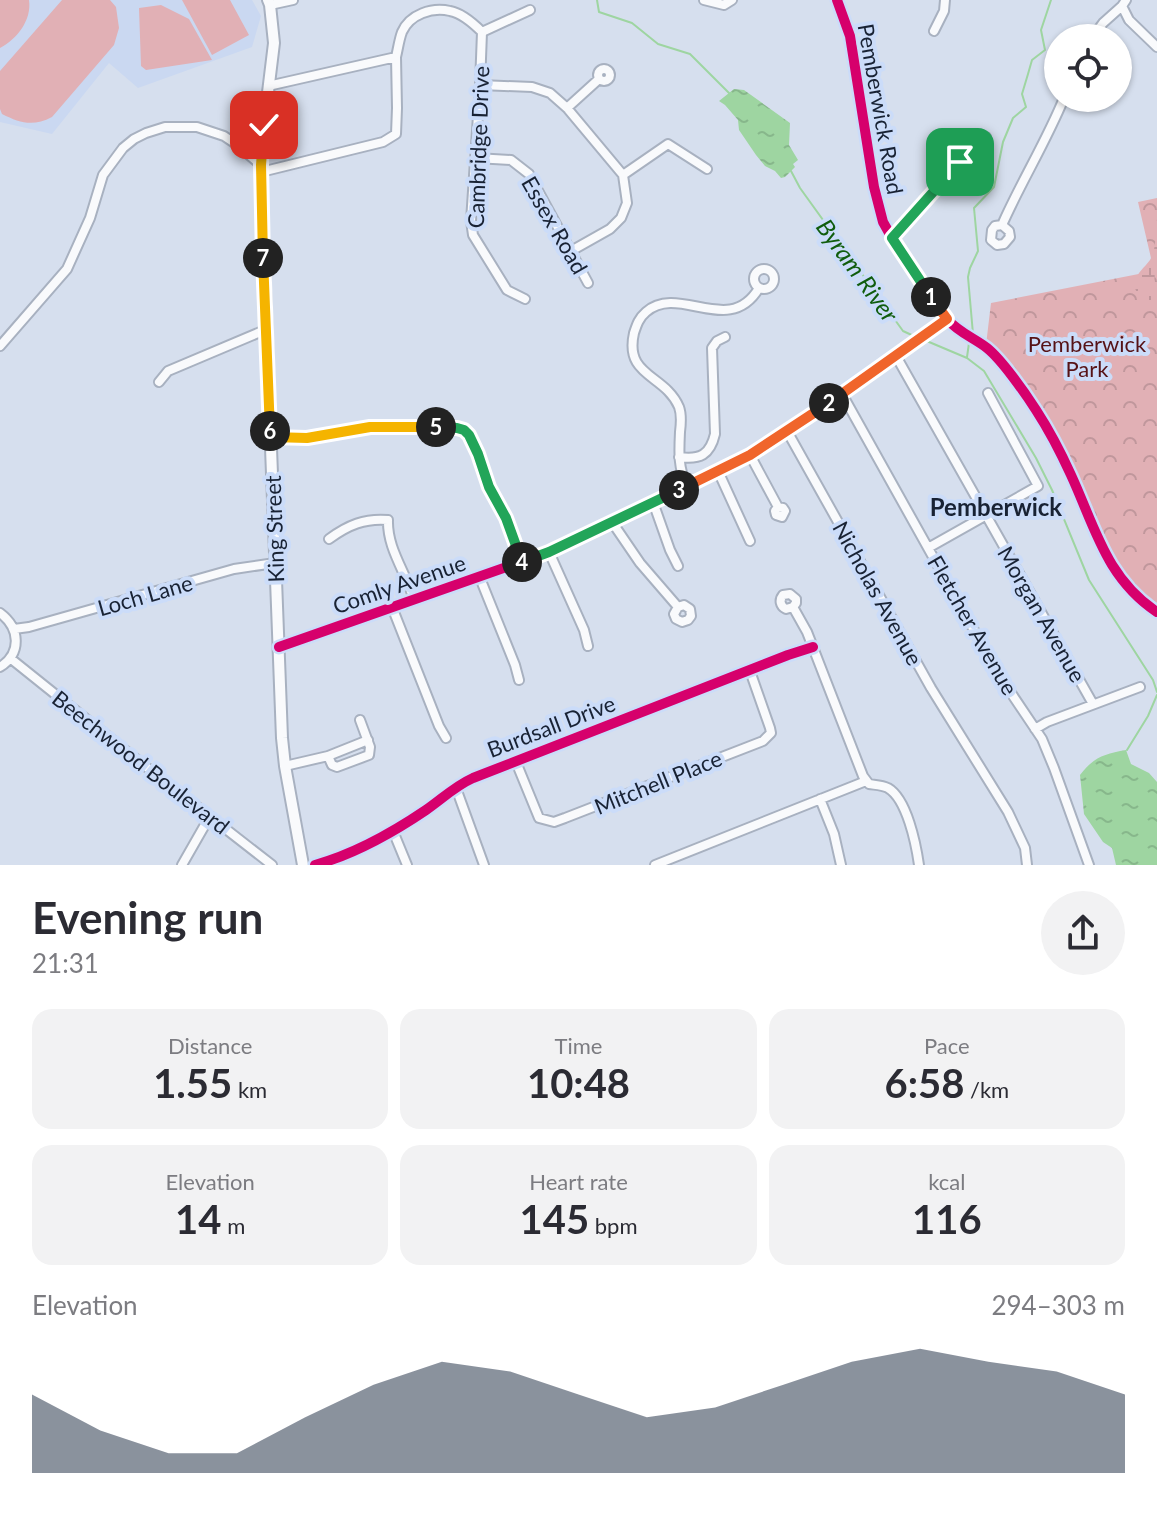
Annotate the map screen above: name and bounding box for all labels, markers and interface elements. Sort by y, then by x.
street label: Pemberwick Road [853,21,909,197]
map controls [1044,24,1132,112]
button: locate [1044,24,1132,112]
street label: Cambridge Drive [462,65,494,229]
pin [230,91,298,159]
icon: check [242,103,286,147]
pin [926,128,994,196]
icon: arrive [938,140,982,184]
street label: Essex Road [516,171,594,279]
water label: Byram River [811,213,906,328]
pin: 7 [243,238,283,278]
text: 7 [257,244,269,271]
pin: 1 [911,277,951,317]
text: 1 [925,283,937,310]
park label: Pemberwick Park [1028,330,1147,382]
pin: 2 [809,383,849,423]
text: 2 [823,389,835,416]
pin: 5 [416,407,456,447]
pin: 6 [250,411,290,451]
text: 5 [430,413,442,440]
text: 6 [264,417,276,444]
pin: 3 [659,470,699,510]
street label: King Street [259,475,289,583]
text: 3 [673,476,685,503]
district label: Pemberwick [930,492,1062,521]
street label: Nicholas Avenue [827,516,929,670]
street label: Morgan Avenue [992,541,1092,687]
pin: 4 [502,542,542,582]
text: 4 [516,548,528,575]
street label: Comly Avenue [329,549,469,619]
street label: Fletcher Avenue [922,550,1024,700]
street label: Loch Lane [94,569,196,621]
street label: Beechwood Boulevard [47,684,235,840]
street label: Burdsall Drive [483,689,619,763]
street label: Mitchell Place [590,744,726,820]
text: Evening run [32,891,263,943]
button: share [1041,891,1125,975]
text: 21:31 [32,947,99,979]
text: Distance [168,1032,252,1059]
text: Time [555,1032,602,1059]
text: Pace [924,1032,970,1059]
text: 1.55 [153,1059,232,1107]
text: 10:48 [527,1059,630,1107]
text: 6:58 [884,1059,964,1107]
text: km [232,1076,267,1103]
text: /km [964,1076,1009,1103]
text: Elevation [165,1168,255,1195]
text: Heart rate [529,1168,628,1195]
text: kcal [928,1168,965,1195]
text: 14 [175,1195,222,1243]
text: 145 [519,1195,589,1243]
text: 116 [912,1195,982,1243]
text: m [222,1212,245,1239]
text: bpm [589,1212,637,1239]
text: Elevation [32,1289,138,1321]
text: 294–303 m [991,1289,1125,1321]

